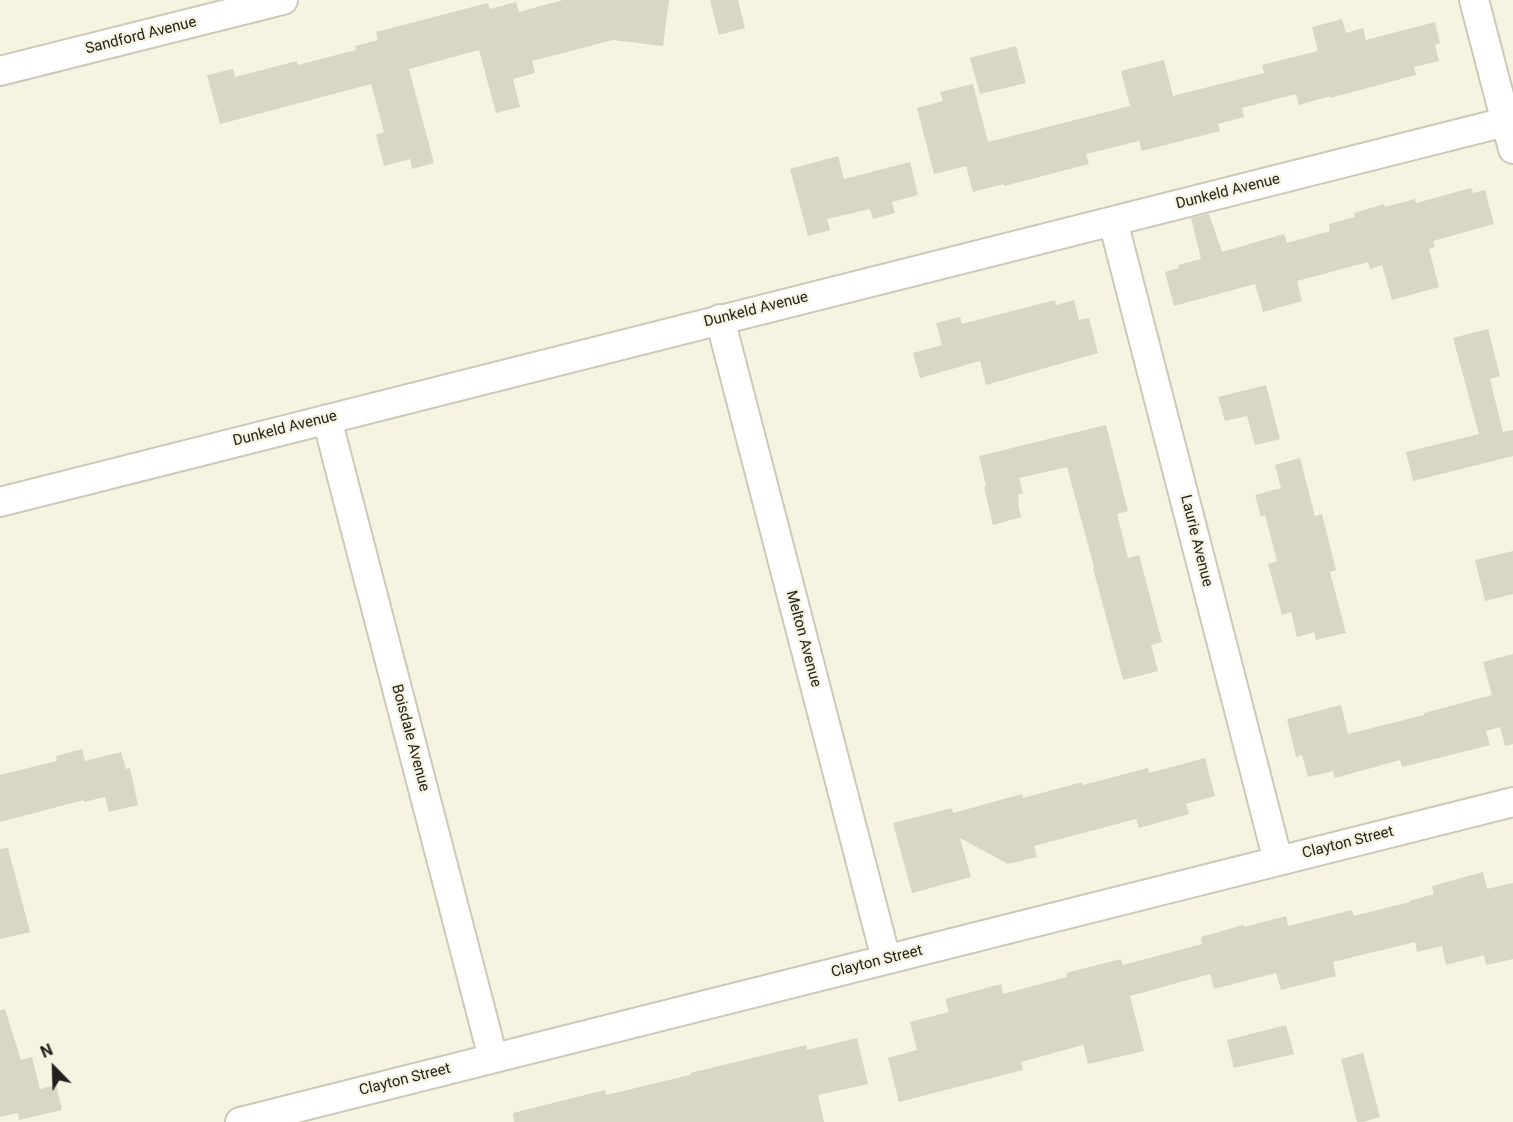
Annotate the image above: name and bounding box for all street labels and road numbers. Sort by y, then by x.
street label: Sandford Avenue [84,14,198,58]
street label: Dunkeld Avenue [1174,170,1282,214]
street label: Dunkeld Avenue [702,288,810,332]
street label: Dunkeld Avenue [231,407,339,451]
street label: Laurie Avenue [1176,493,1216,589]
street label: Melton Avenue [781,589,825,689]
street label: Boisdale Avenue [387,682,433,794]
street label: Clayton Street [1300,823,1396,863]
street label: Clayton Street [829,942,925,982]
street label: Clayton Street [357,1060,453,1100]

